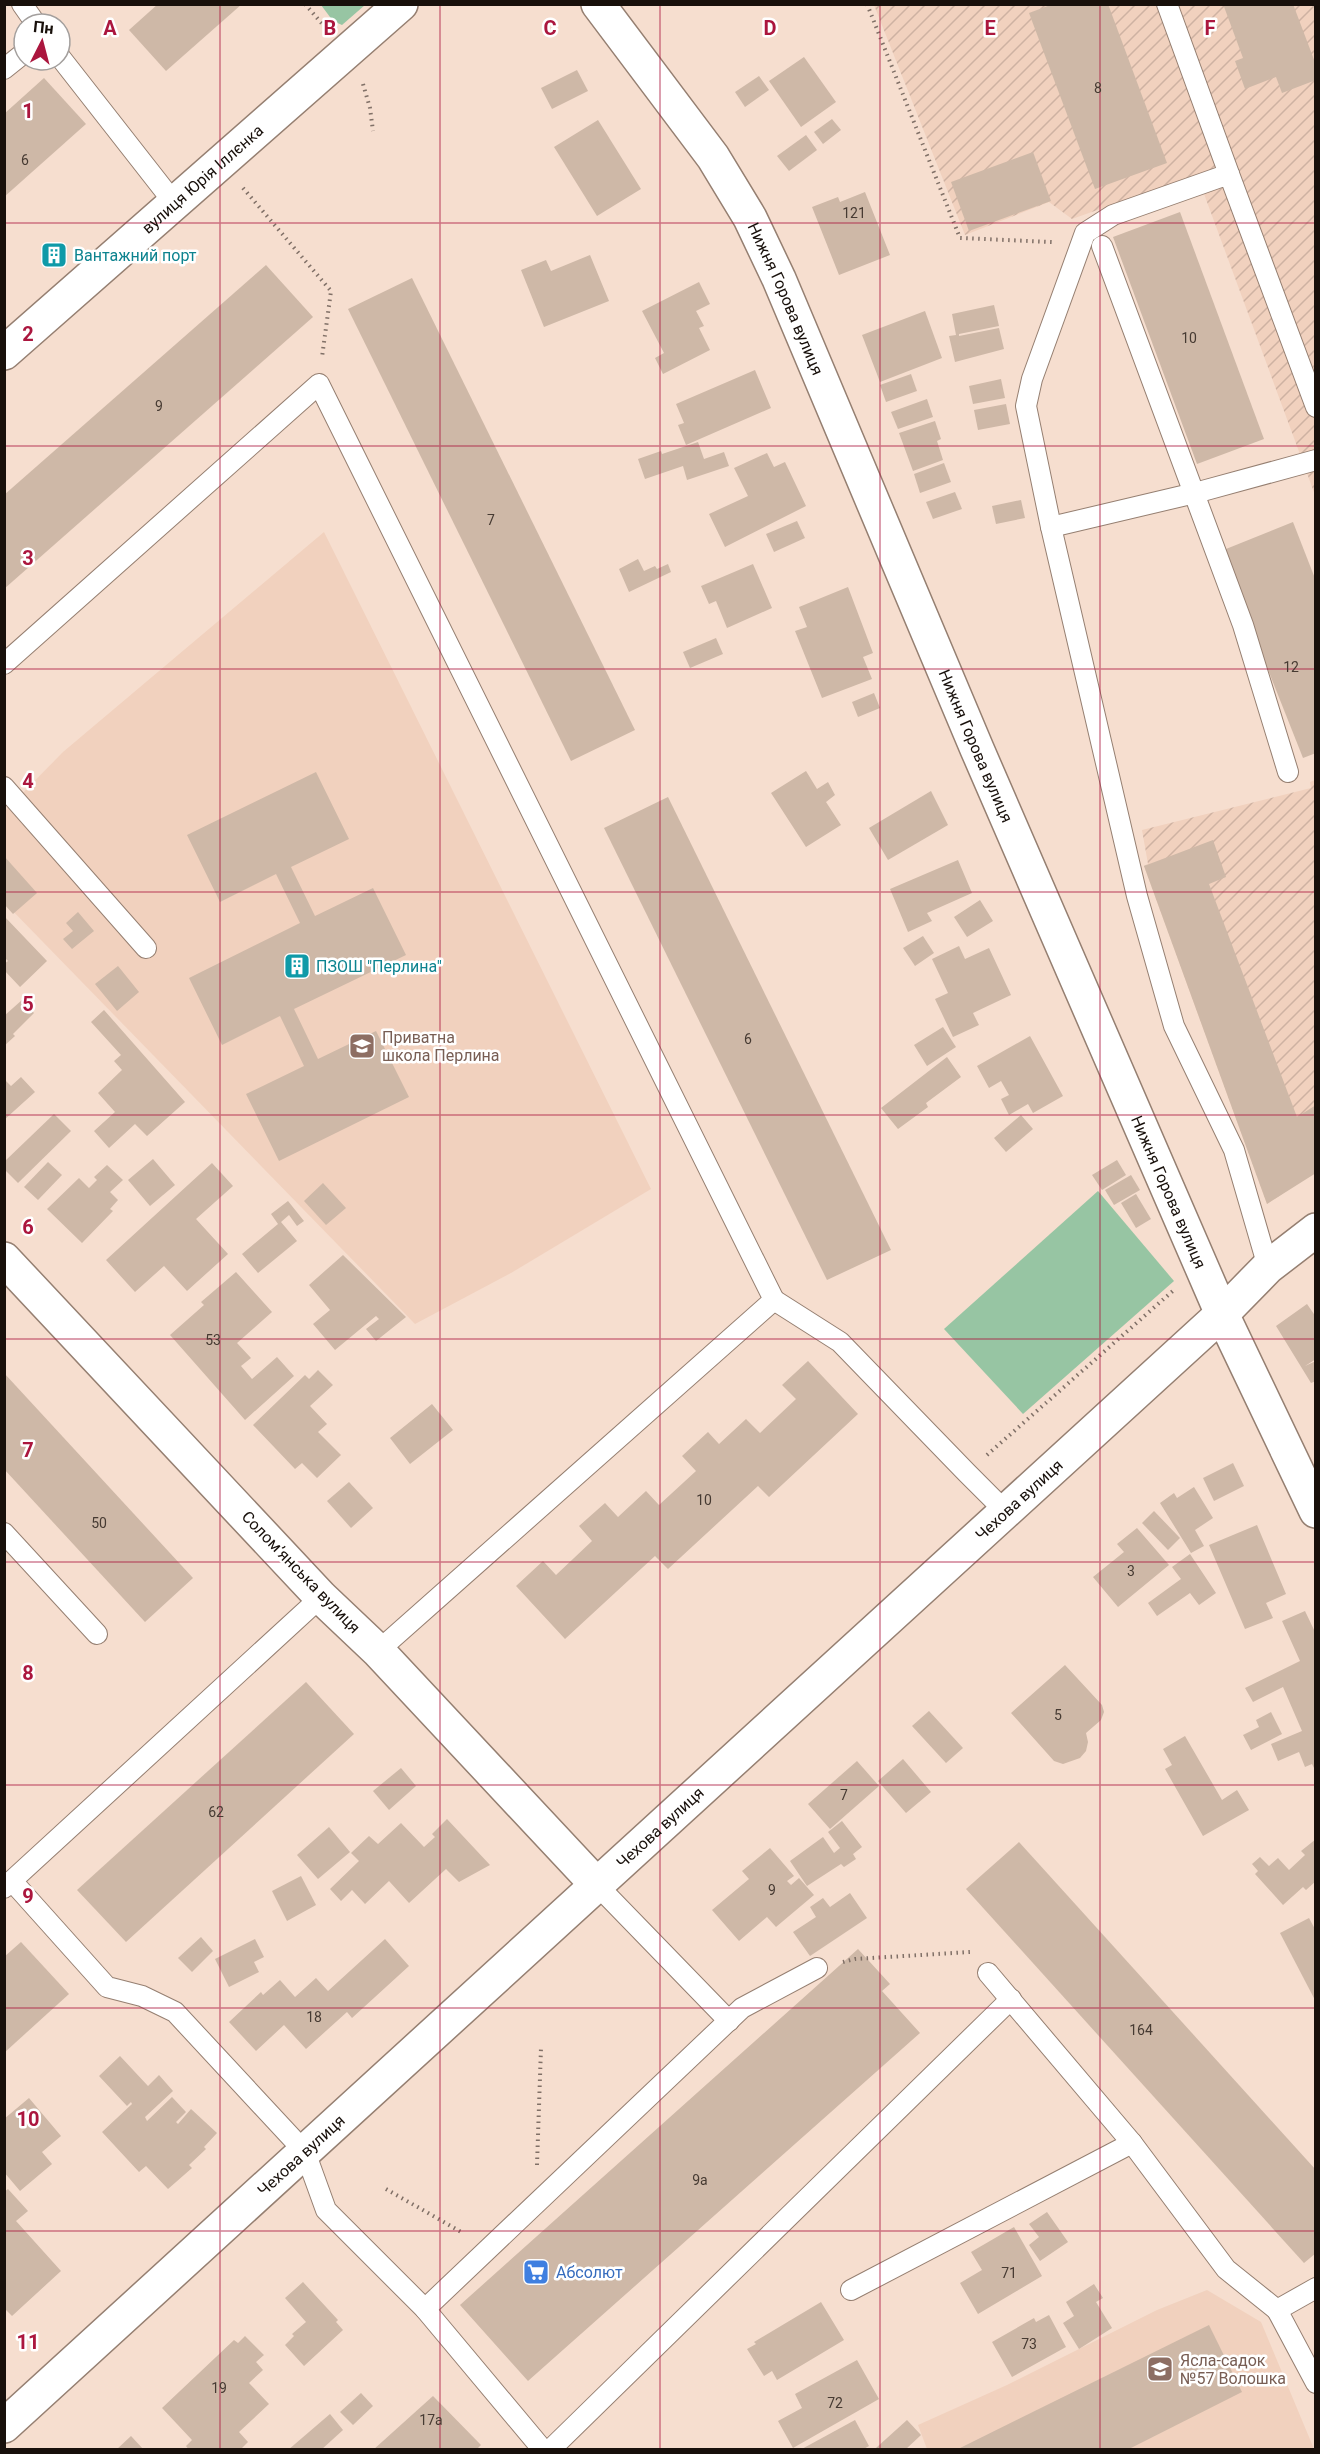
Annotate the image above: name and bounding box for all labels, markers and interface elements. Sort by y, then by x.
north arrow [12,12,72,72]
text: A [103,16,117,40]
text: B [324,16,336,40]
text: C [543,16,557,40]
text: D [764,16,777,40]
text: E [984,16,996,40]
text: F [1205,16,1216,40]
text: Пн [32,17,55,38]
house number: 8 [1094,80,1102,96]
text: 1 [22,99,34,123]
street label: вулиця Юрія Іллєнка [138,120,267,237]
house number: 6 [21,152,29,168]
house number: 121 [842,205,866,221]
street label: Нижня Горова вулиця [744,219,828,378]
building icon: Вантажний порт [39,240,69,270]
place label: Вантажний порт [74,246,197,265]
text: 2 [22,322,34,346]
house number: 10 [1181,330,1197,346]
house number: 9 [155,398,163,414]
house number: 7 [487,512,495,528]
text: 3 [22,546,34,570]
house number: 12 [1283,659,1299,675]
street label: Нижня Горова вулиця [935,666,1017,825]
text: 4 [22,769,34,793]
building icon: ПЗОШ "Перлина" [282,951,312,981]
place label: ПЗОШ "Перлина" [316,957,442,976]
text: 5 [22,992,34,1016]
place label: Приватна школа Перлина [382,1028,500,1065]
school or university icon: Приватна школа Перлина [347,1031,377,1061]
house number: 6 [744,1031,752,1047]
street label: Нижня Горова вулиця [1128,1113,1210,1271]
text: 6 [22,1215,34,1239]
house number: 53 [205,1332,221,1348]
text: 7 [22,1438,34,1462]
street label: Чехова вулиця [971,1455,1066,1544]
house number: 10 [696,1492,712,1508]
street label: Соломʼянська вулиця [238,1507,364,1637]
house number: 50 [91,1515,107,1531]
house number: 3 [1127,1563,1135,1579]
text: 8 [22,1661,34,1685]
house number: 5 [1054,1707,1062,1723]
street label: Чехова вулиця [612,1783,707,1872]
house number: 7 [840,1787,848,1803]
house number: 62 [208,1804,224,1820]
house number: 9 [768,1882,776,1898]
text: 9 [22,1884,34,1908]
house number: 18 [306,2009,322,2025]
house number: 164 [1129,2022,1153,2038]
text: 10 [17,2107,39,2131]
street label: Чехова вулиця [253,2110,348,2200]
house number: 9а [692,2172,708,2188]
supermarket icon: Абсолют [521,2257,551,2287]
place label: Абсолют [556,2263,623,2282]
house number: 71 [1001,2265,1017,2281]
text: 11 [17,2330,39,2354]
house number: 73 [1021,2336,1037,2352]
place label: Ясла-садок №57 Волошка [1180,2351,1286,2388]
school or university icon: Ясла-садок №57 Волошка [1145,2354,1175,2384]
house number: 19 [211,2380,227,2396]
house number: 72 [827,2395,843,2411]
house number: 17а [419,2412,443,2428]

